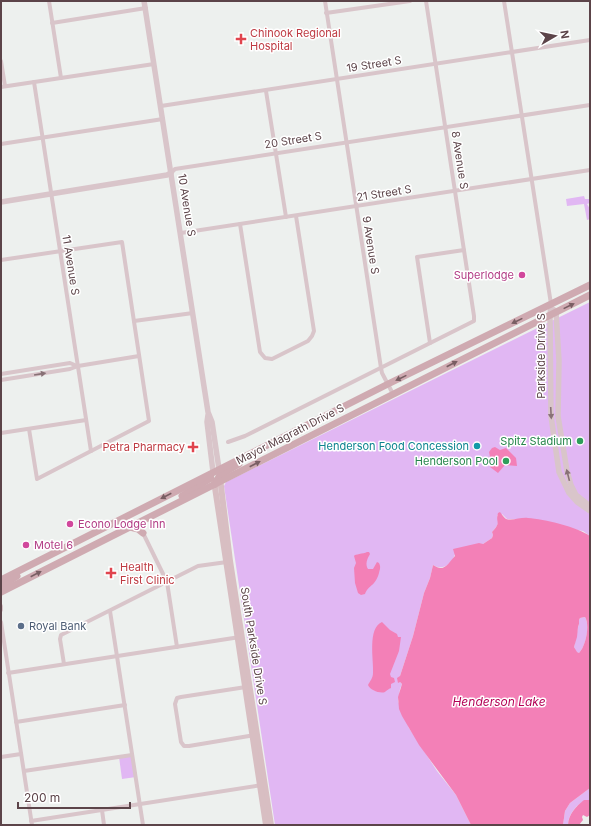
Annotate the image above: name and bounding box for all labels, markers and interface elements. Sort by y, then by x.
north arrow [535,16,575,56]
place label: Chinook Regional Hospital [250,26,341,53]
text: N [557,29,572,40]
marker: Chinook Regional Hospital [235,33,247,45]
street label: 19 Street S [345,53,403,75]
street label: 20 Street S [263,129,323,151]
street label: 8 Avenue S [448,130,472,190]
street label: 10 Avenue S [175,173,199,237]
street label: 21 Street S [356,182,412,204]
street label: 9 Avenue S [359,215,383,275]
street label: 11 Avenue S [59,234,83,296]
place label: Superlodge [454,268,514,282]
marker: Superlodge [517,270,527,280]
one-way arrow [563,302,574,309]
street label: Parkside Drive S [534,313,548,399]
one-way arrow [512,318,523,324]
one-way arrow [447,361,458,367]
one-way arrow [33,371,46,377]
one-way arrow [395,375,406,381]
street label: Mayor Magrath Drive S [234,401,346,467]
one-way arrow [547,407,554,419]
place label: Spitz Stadium [500,434,572,448]
marker: Spitz Stadium [575,436,585,446]
place label: Henderson Food Concession [318,439,469,453]
place label: Petra Pharmacy [103,440,185,454]
marker: Henderson Food Concession [472,441,482,451]
marker: Petra Pharmacy [188,442,198,452]
place label: Henderson Pool [415,454,498,468]
marker: Henderson Pool [501,456,511,466]
one-way arrow [249,460,261,467]
one-way arrow [565,469,571,481]
one-way arrow [160,493,172,499]
place label: Econo Lodge Inn [78,517,165,531]
marker: Econo Lodge Inn [65,519,75,529]
place label: Motel 6 [34,538,73,552]
marker: Motel 6 [21,540,31,550]
place label: Health First Clinic [120,560,175,587]
marker: Health First Clinic [105,567,117,579]
one-way arrow [30,571,41,578]
street label: South Parkside Drive S [238,586,270,706]
place label: Royal Bank [29,619,86,633]
marker: Royal Bank [16,621,26,631]
water label: Henderson Lake [452,694,546,709]
scale bar [18,784,130,810]
text: 200 m [24,790,60,805]

